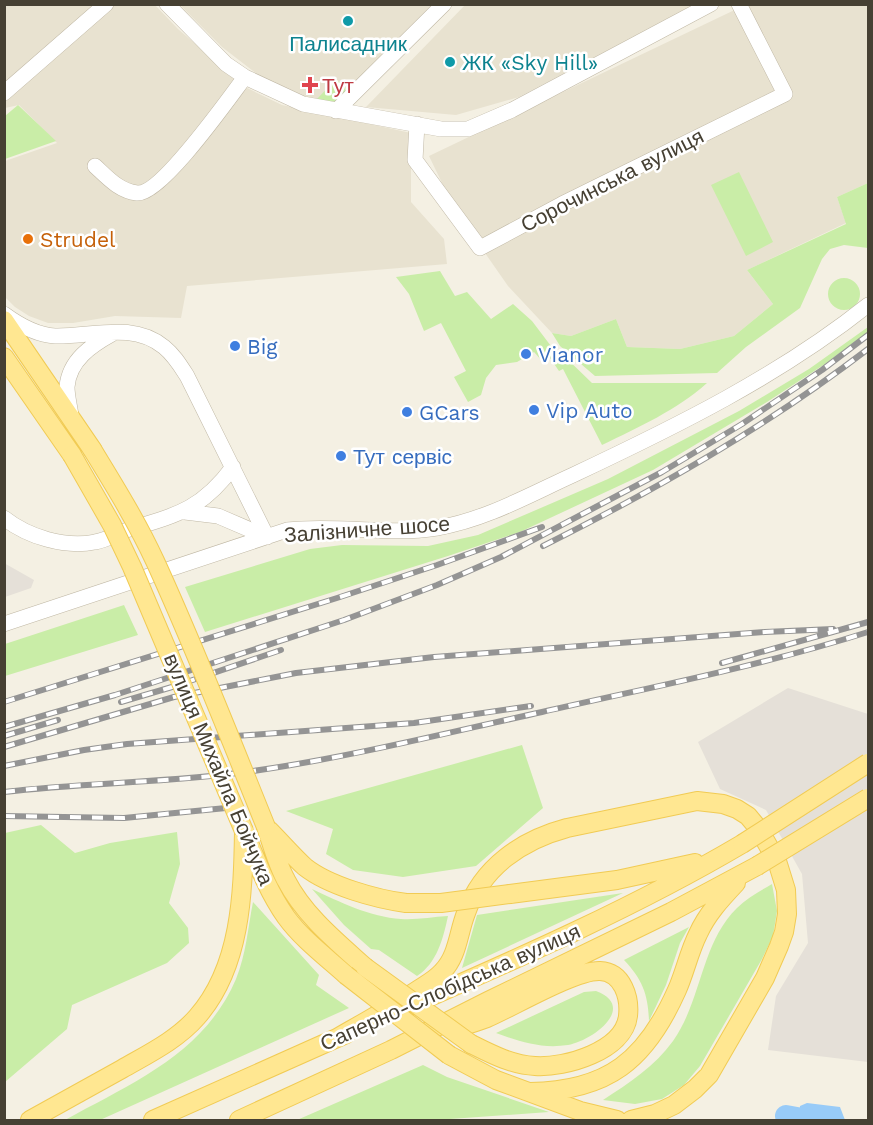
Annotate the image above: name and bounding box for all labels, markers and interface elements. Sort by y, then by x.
marker: Палисадник [341,14,355,28]
place label: Палисадник [289,31,408,56]
place label: ЖК «Sky Hill» [462,50,598,75]
marker: ЖК «Sky Hill» [443,55,457,69]
place label: Тут [322,73,354,98]
marker: Тут [303,78,317,92]
street label: Сорочинська вулиця [516,123,708,237]
place label: Strudel [40,227,116,252]
marker: Strudel [21,232,35,246]
place label: Big [247,334,278,359]
marker: Big [228,339,242,353]
place label: Vianor [538,342,604,367]
marker: Vianor [519,347,533,361]
place label: Vip Auto [546,398,633,423]
place label: GCars [419,400,480,425]
marker: Vip Auto [527,403,541,417]
marker: GCars [400,405,414,419]
place label: Тут сервіс [353,444,452,469]
marker: Тут сервіс [334,449,348,463]
street label: Залізничне шосе [283,511,451,547]
street label: вулиця Михайла Бойчука [159,649,279,889]
street label: Саперно-Слобідська вулиця [316,918,584,1056]

